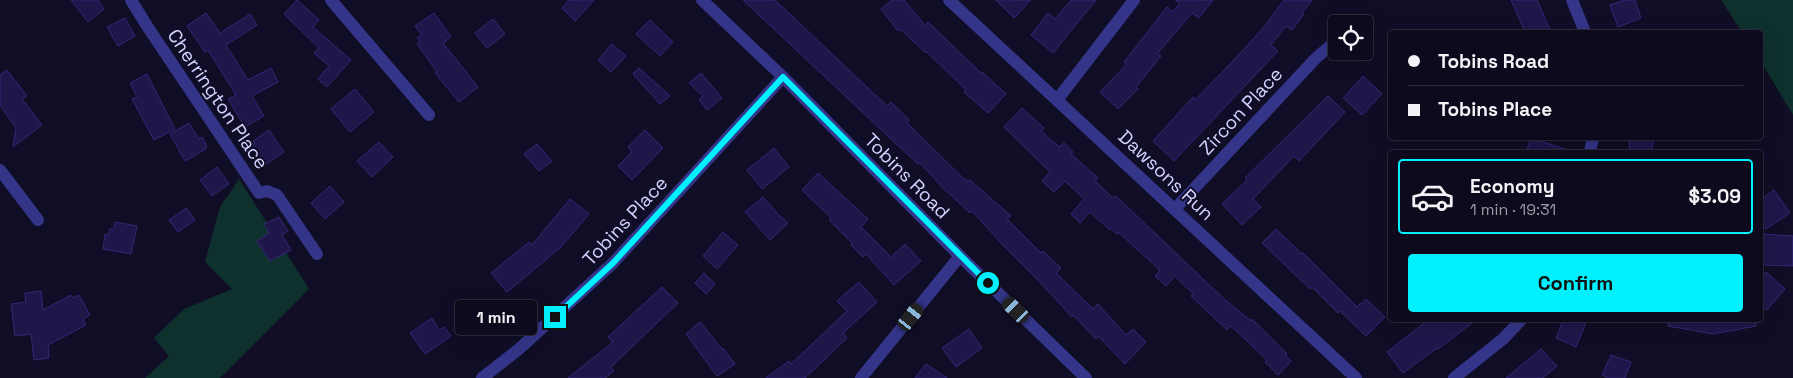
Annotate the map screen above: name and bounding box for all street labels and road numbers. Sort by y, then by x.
street label: Cherrington Place [162,24,274,174]
street label: Zircon Place [1194,62,1288,160]
street label: Dawsons Run [1113,124,1219,226]
street label: Tobins Road [859,128,955,224]
street label: Tobins Place [577,171,673,271]

